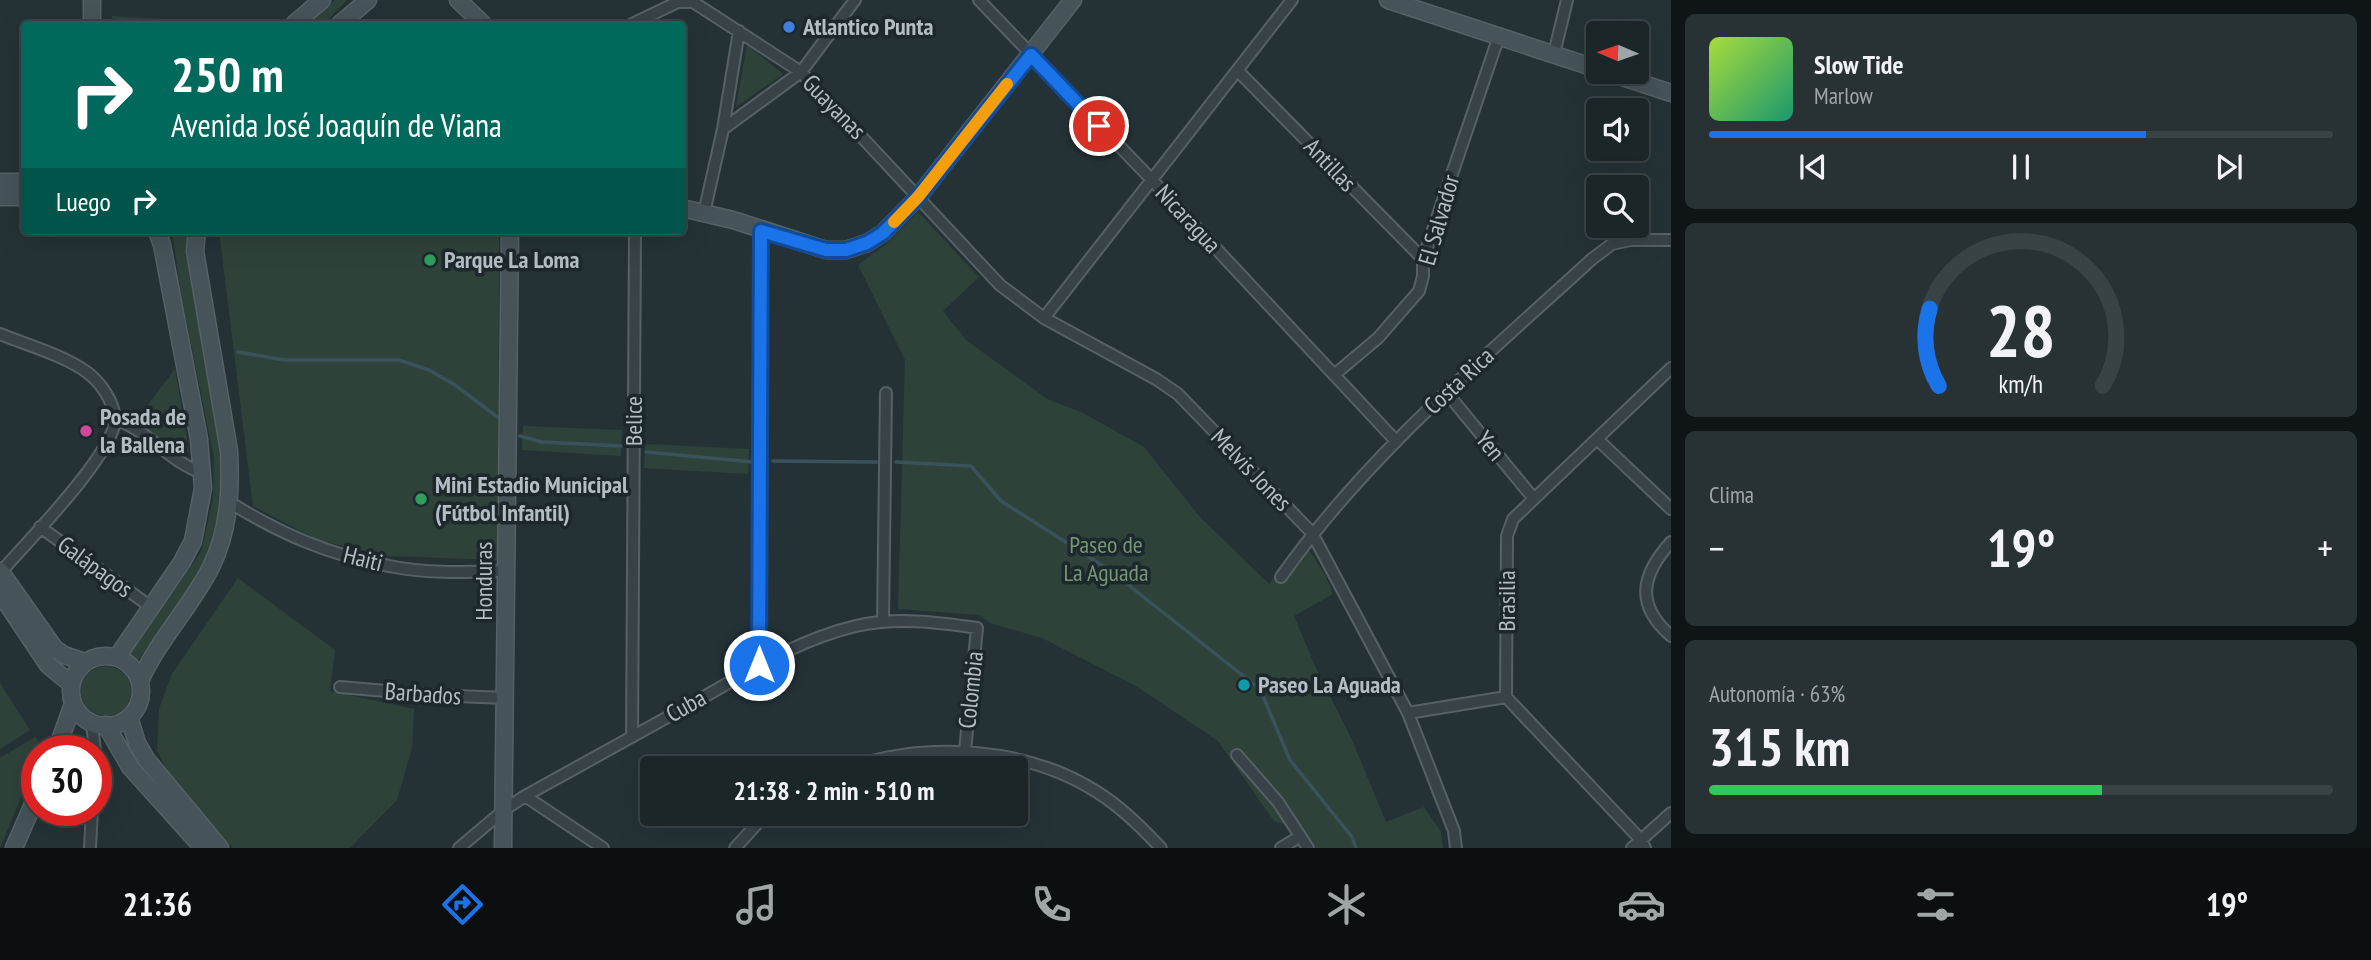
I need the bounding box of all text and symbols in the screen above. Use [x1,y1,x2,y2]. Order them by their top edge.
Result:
place label: Atlantico Punta [802,11,933,42]
marker: Atlantico Punta [781,19,797,35]
north arrow [1586,21,1648,84]
map controls [1586,21,1649,238]
text: 250 m [171,42,284,106]
text: Slow Tide [1814,48,1904,81]
icon: right [56,49,147,140]
street label: Guayanas [796,68,873,146]
text: Marlow [1814,81,1873,110]
pin [1069,96,1129,156]
button: sound [1586,98,1649,161]
text: Avenida José Joaquín de Viana [171,104,502,146]
icon: arrive [1080,107,1118,145]
street label: Antillas [1297,131,1363,198]
icon: previous [1794,148,1832,186]
icon: pause [2002,148,2040,186]
icon: next [2210,148,2248,186]
street label: El Salvador [1411,171,1466,269]
button: search [1586,175,1649,238]
street label: Nicaragua [1149,178,1228,260]
icon: right [125,182,163,220]
text: Luego [56,185,111,218]
place label: Parque La Loma [444,244,580,275]
marker: Parque La Loma [422,252,438,268]
text: 28 [1986,282,2056,376]
street label: Costa Rica [1417,340,1500,421]
text: km/h [1999,368,2043,400]
street label: Belice [618,396,649,446]
place label: Posada de la Ballena [100,401,186,460]
street label: Melvis Jones [1204,422,1298,518]
marker: Posada de la Ballena [78,423,94,439]
street label: Yen [1469,424,1512,467]
place label: Mini Estadio Municipal (Fútbol Infantil) [435,469,628,528]
text: Clima [1709,480,1754,509]
marker: Mini Estadio Municipal (Fútbol Infantil) [413,491,429,507]
text: 19° [1987,514,2055,581]
text: − [1709,523,1725,572]
text: + [2317,523,2333,572]
street label: Galápagos [52,529,139,604]
park label: Paseo de La Aguada [1063,529,1149,588]
street label: Haiti [340,539,386,578]
street label: Honduras [468,542,499,620]
street label: Brasilia [1491,570,1522,632]
position arrow [722,628,796,702]
street label: Colombia [951,650,990,730]
place label: Paseo La Aguada [1258,669,1401,700]
street label: Barbados [384,675,462,712]
marker: Paseo La Aguada [1236,677,1252,693]
text: Autonomía · 63% [1709,679,1845,708]
street label: Cuba [660,682,711,729]
text: 315 km [1709,713,1850,780]
speed limit sign: 30 [21,735,112,826]
text: 21:38 · 2 min · 510 m [734,774,934,807]
icon: directions [438,880,487,929]
icon: music [732,880,781,929]
icon: phone [1027,880,1076,929]
icon: climate [1322,880,1371,929]
icon: car [1617,880,1666,929]
icon: filters [1911,880,1960,929]
text: 21:36 [123,883,192,925]
text: 19° [2206,883,2248,925]

